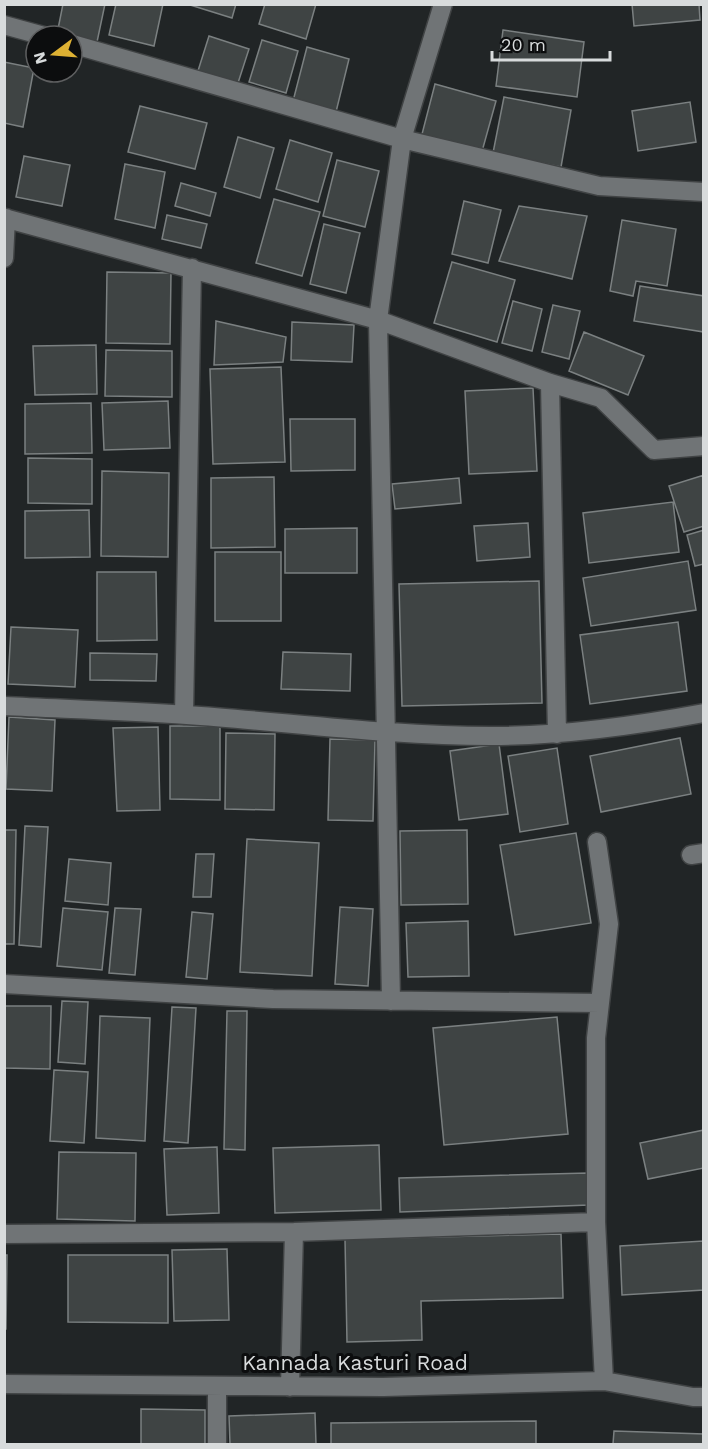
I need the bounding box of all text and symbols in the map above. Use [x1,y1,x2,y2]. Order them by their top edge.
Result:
north arrow [24,24,84,84]
scale bar [492,24,610,62]
text: 20 m [501,34,546,55]
text: N [29,50,51,66]
street label: Kannada Kasturi Road [242,1350,468,1375]

